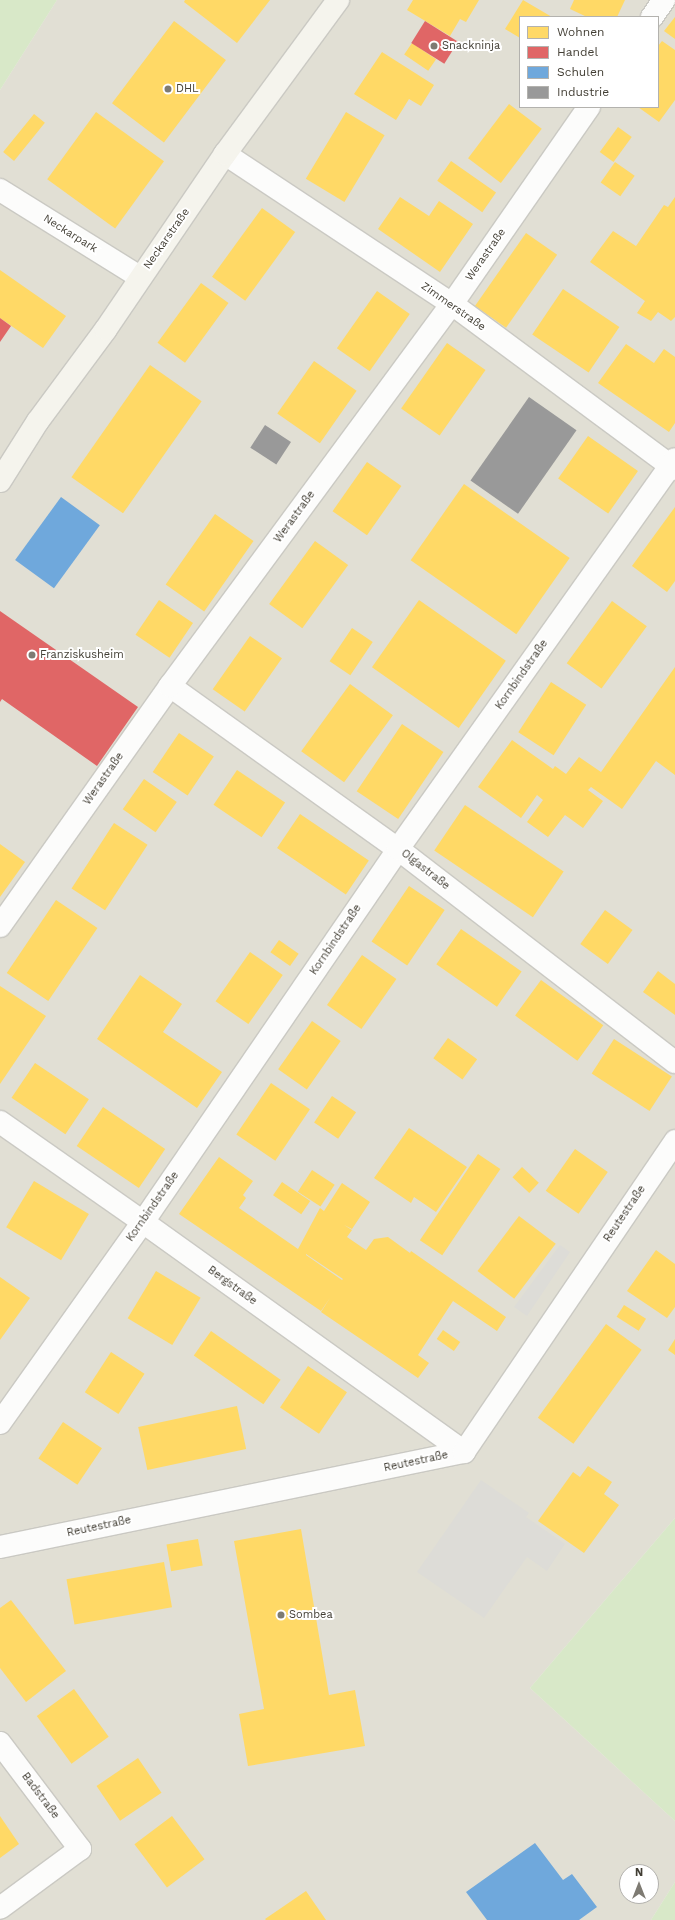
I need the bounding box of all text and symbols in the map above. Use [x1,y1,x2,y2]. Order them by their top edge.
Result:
legend [519,16,659,108]
text: Wohnen [557,25,605,39]
place label: Snackninja [442,39,500,53]
marker: Snackninja [429,41,439,51]
text: Handel [557,45,598,59]
text: Schulen [557,65,604,79]
place label: DHL [176,82,199,96]
marker: DHL [163,84,173,94]
text: Industrie [557,85,609,99]
street label: Neckarstraße [141,206,193,272]
street label: Neckarpark [41,212,99,256]
street label: Werastraße [463,226,509,284]
street label: Zimmerstraße [418,280,488,334]
street label: Werastraße [272,488,318,546]
street label: Kornbindstraße [493,638,551,712]
place label: Franziskusheim [40,648,124,662]
marker: Franziskusheim [27,650,37,660]
street label: Werastraße [81,750,127,808]
street label: Olgastraße [398,847,452,893]
street label: Kornbindstraße [308,902,364,978]
street label: Kornbindstraße [124,1170,182,1244]
street label: Reutestraße [601,1183,649,1245]
street label: Bergstraße [205,1264,259,1308]
street label: Reutestraße [383,1449,449,1475]
street label: Reutestraße [66,1514,132,1540]
place label: Sombea [289,1608,333,1622]
marker: Sombea [276,1610,286,1620]
street label: Badstraße [18,1770,62,1822]
north arrow [619,1864,659,1904]
text: N [635,1866,643,1879]

